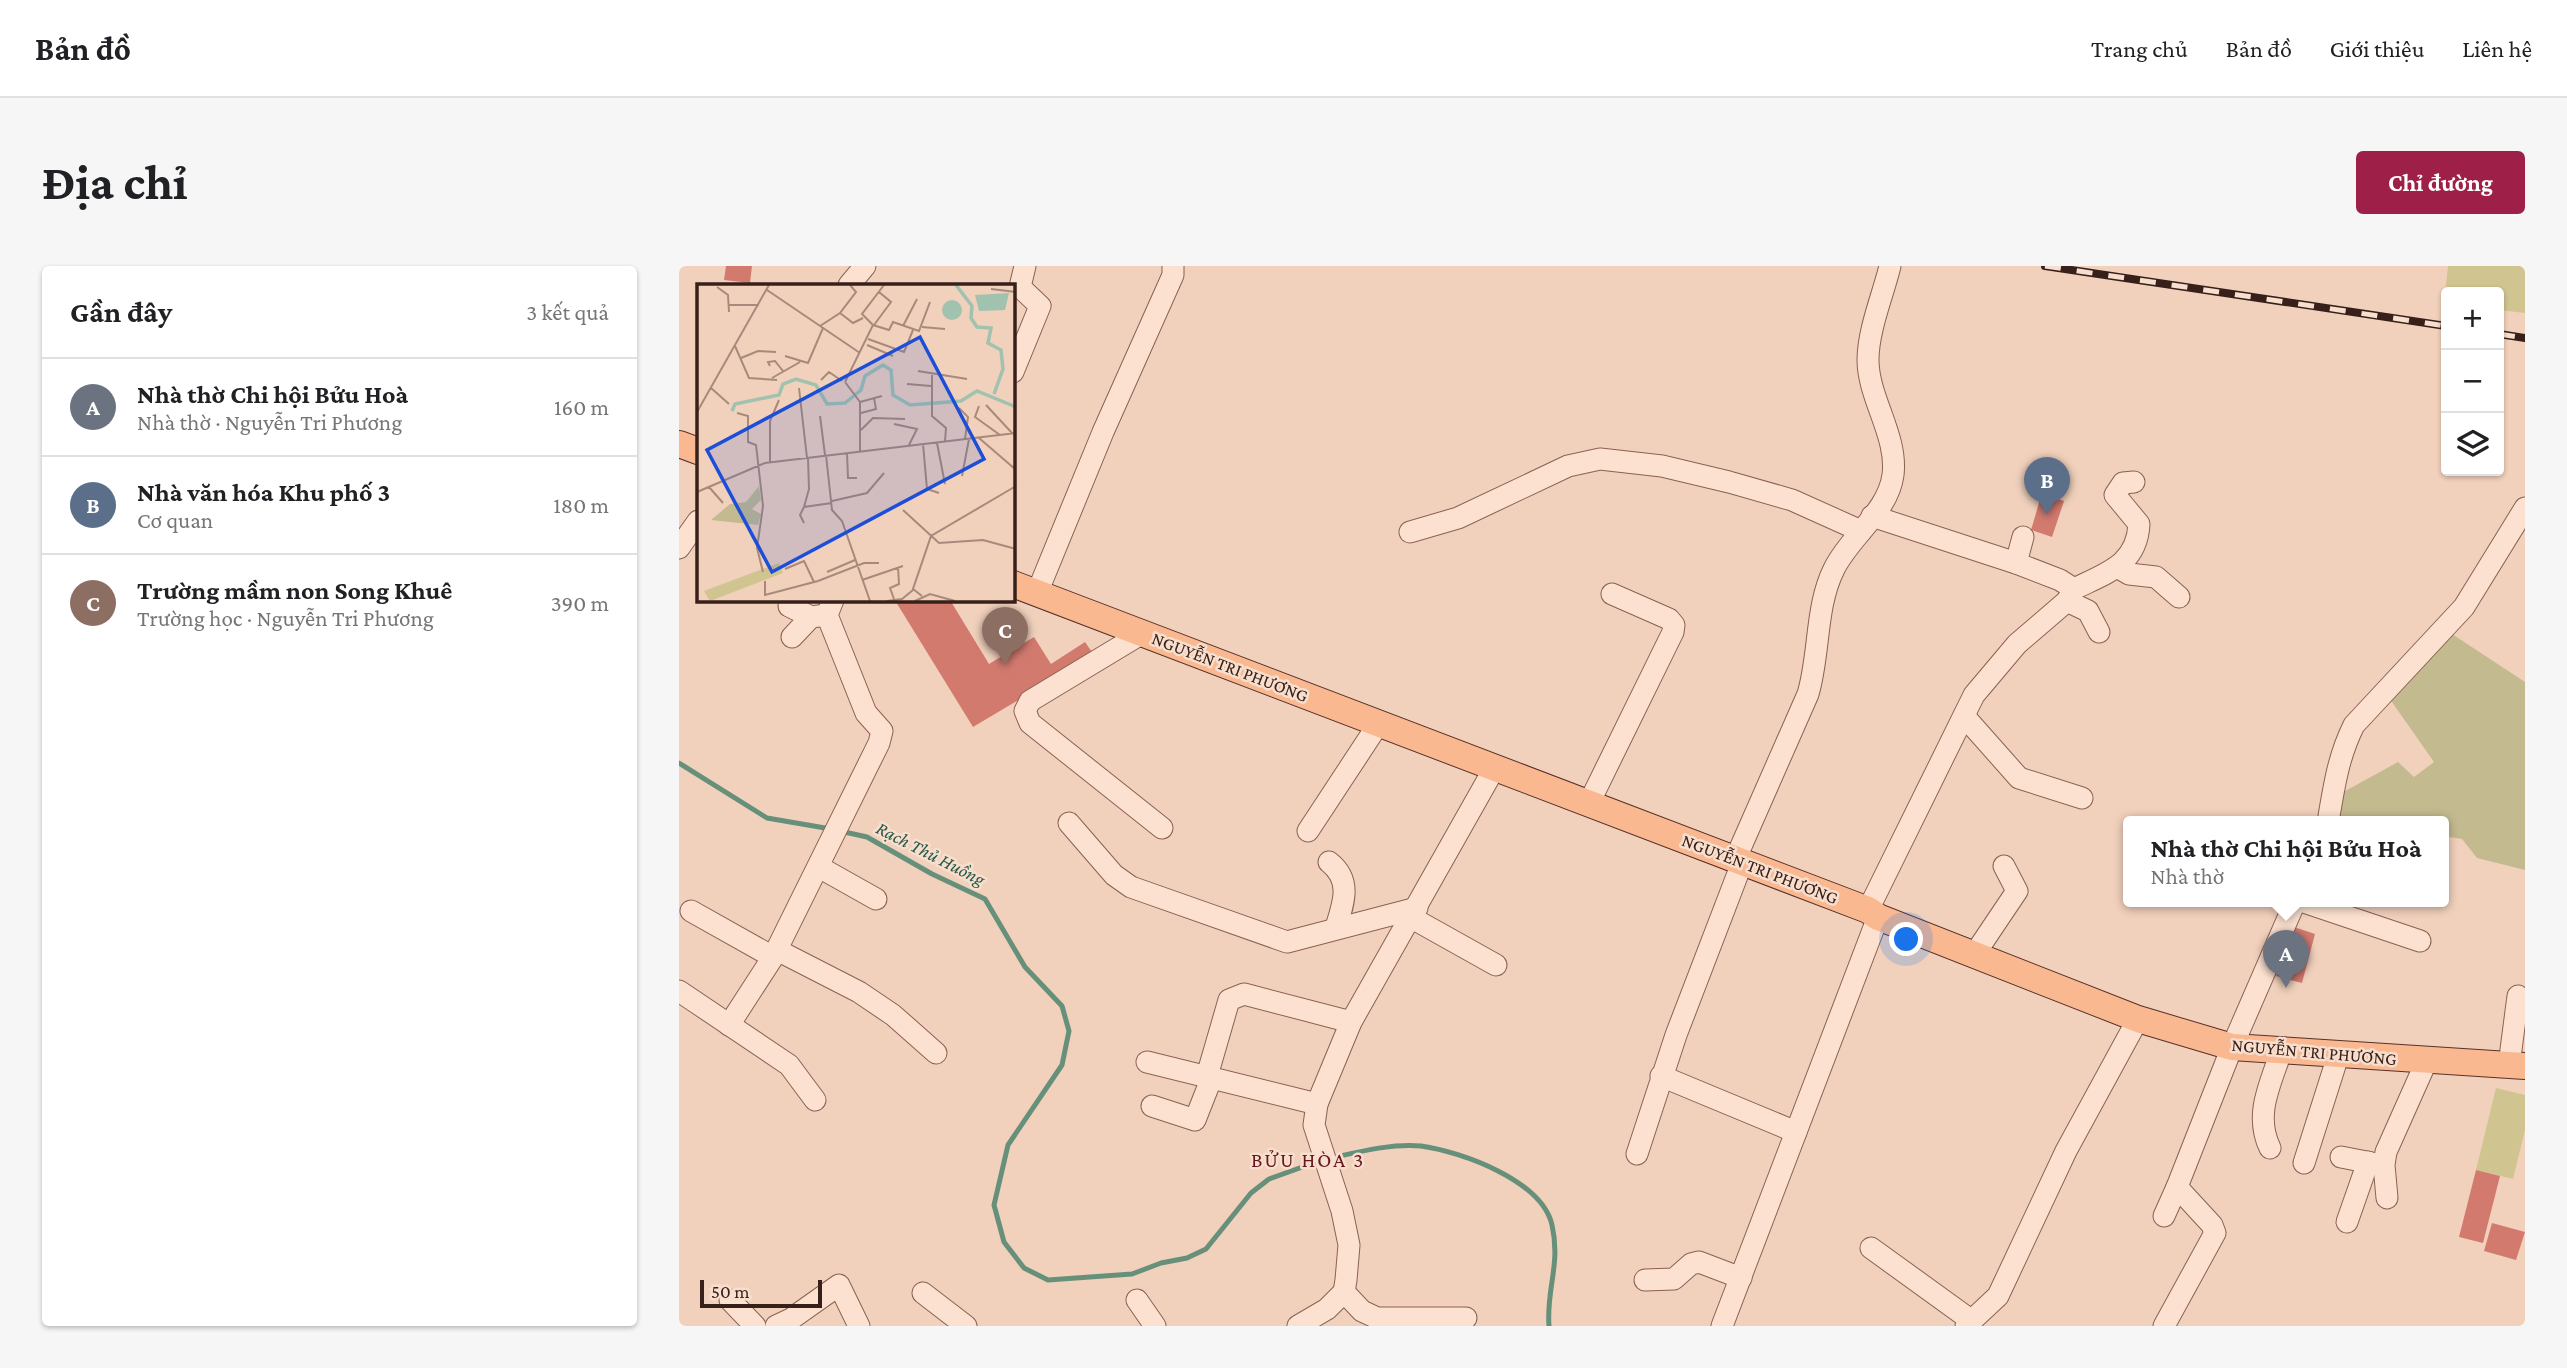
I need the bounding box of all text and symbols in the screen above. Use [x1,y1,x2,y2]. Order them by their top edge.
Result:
text: Bản đồ [35,30,131,67]
text: Trang chủ [2091,35,2188,62]
text: Bản đồ [2226,35,2292,62]
text: Giới thiệu [2330,35,2424,62]
text: Liên hệ [2462,35,2532,62]
button: Chỉ đường [2356,151,2525,214]
text: Địa chỉ [42,155,187,210]
inset map [697,284,1015,602]
map controls [2441,287,2504,476]
button: + [2441,287,2504,350]
text: Gần đây [70,295,172,328]
text: 3 kết quả [526,299,609,325]
button: − [2441,350,2504,413]
text: Nhà thờ Chi hội Bửu Hoà [137,380,408,409]
text: A [86,394,100,420]
text: 160 m [554,394,609,420]
text: Nhà thờ · Nguyễn Tri Phương [137,409,402,435]
button: layers [2441,413,2504,476]
pin: B [2024,457,2070,515]
text: Nhà văn hóa Khu phố 3 [137,478,390,507]
text: B [86,492,100,518]
text: 180 m [553,492,609,518]
text: Cơ quan [137,507,213,533]
text: Trường mầm non Song Khuê [137,576,452,605]
text: C [86,590,100,616]
text: 390 m [551,590,609,616]
text: Trường học · Nguyễn Tri Phương [137,605,434,631]
pin: C [982,607,1028,665]
street label: NGUYỄN TRI PHƯƠNG [1149,627,1311,706]
popup [2123,816,2449,907]
water label: Rạch Thủ Huồng [873,817,989,890]
street label: NGUYỄN TRI PHƯƠNG [1679,829,1841,908]
text: Nhà thờ Chi hội Bửu Hoà [2150,834,2422,863]
text: Nhà thờ [2150,863,2224,889]
your location [1889,922,1923,956]
pin: A [2263,930,2309,988]
street label: NGUYỄN TRI PHƯƠNG [2231,1034,2398,1069]
district label: BỬU HÒA 3 [1251,1148,1365,1172]
scale bar [700,1277,823,1309]
text: 50 m [711,1281,750,1302]

